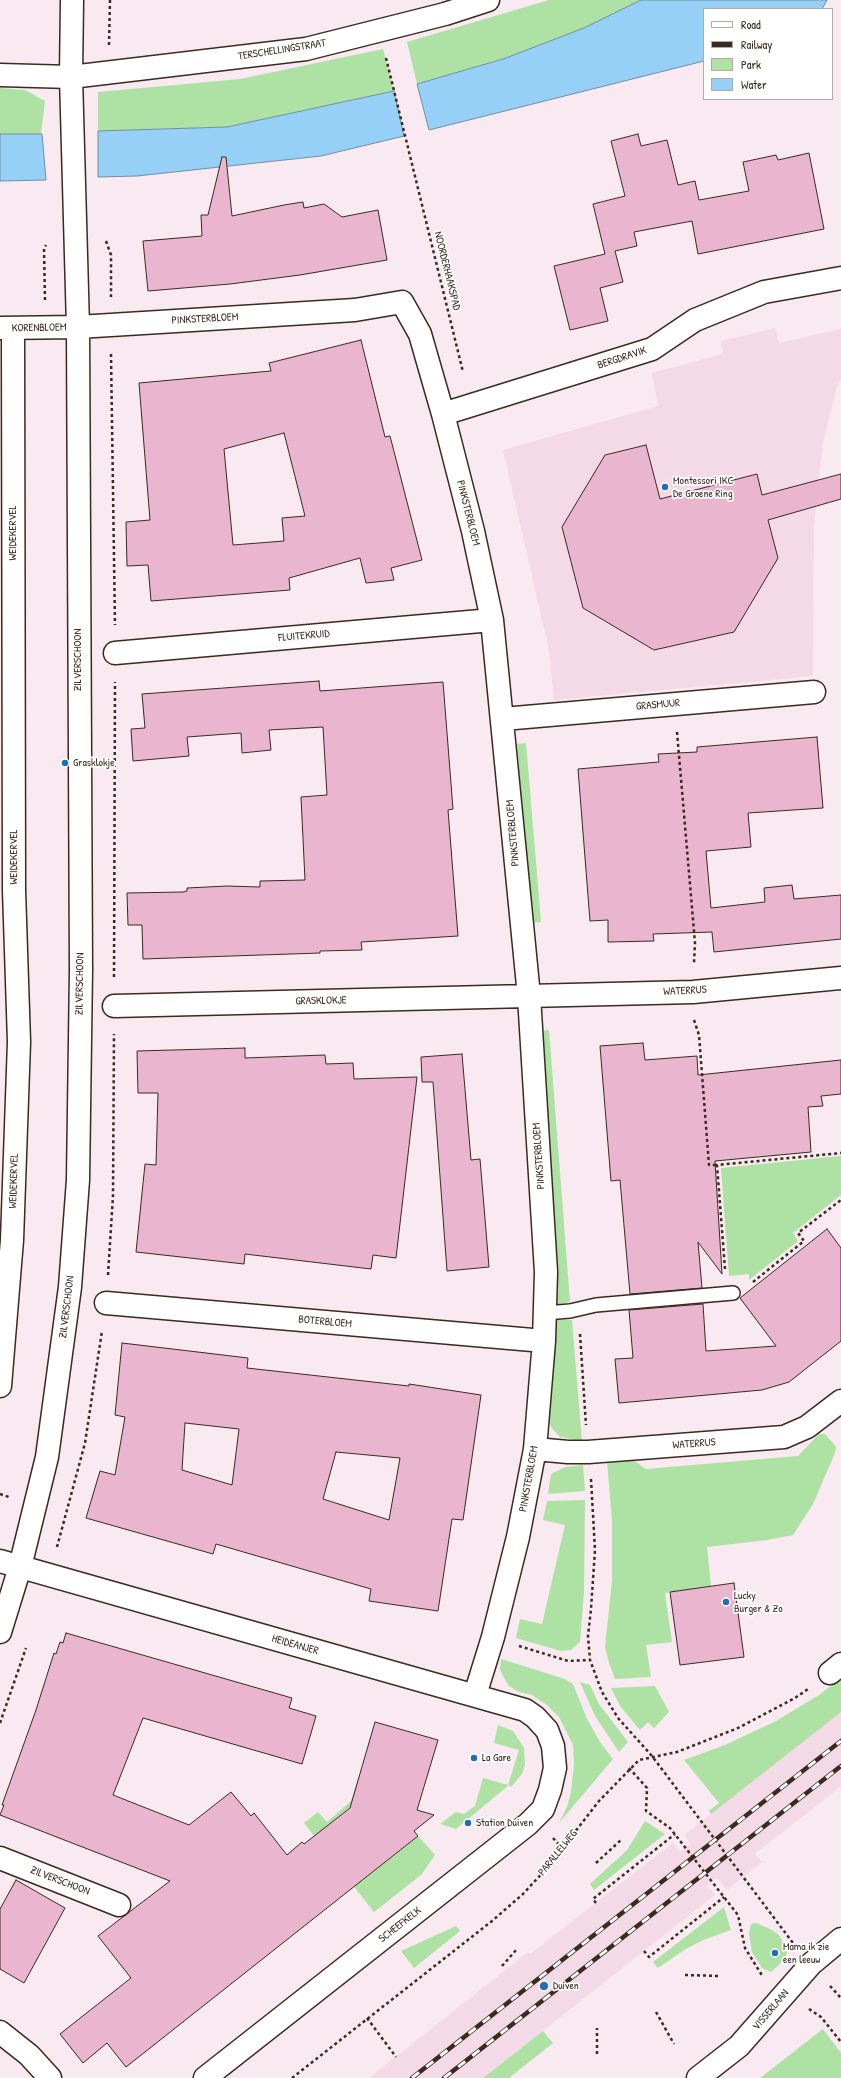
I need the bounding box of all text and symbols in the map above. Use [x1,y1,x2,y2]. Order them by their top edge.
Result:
legend [703,8,833,100]
text: Road [741,16,761,33]
text: Railway [741,36,772,53]
street label: TERSCHELLINGSTRAAT [237,37,327,63]
text: Park [741,56,761,73]
text: Water [741,76,767,93]
street label: NOORDERHAAKSPAD [431,230,463,312]
street label: PINKSTERBLOEM [171,311,239,327]
street label: KORENBLOEM [12,321,66,335]
street label: BERGDRAVIK [596,344,648,372]
place label: Montessori IKC De Groene Ring [673,474,734,500]
street label: PINKSTERBLOEM [454,479,482,547]
marker: Montessori IKC De Groene Ring [660,482,670,492]
street label: WEIDEKERVEL [6,505,20,561]
street label: FLUITEKRUID [278,627,330,645]
street label: ZILVERSCHOON [71,629,85,691]
street label: GRASMUUR [635,696,681,714]
place label: Grasklokje [73,756,115,770]
marker: Grasklokje [60,758,70,768]
street label: PINKSTERBLOEM [504,799,522,867]
street label: WEIDEKERVEL [7,829,21,885]
street label: ZILVERSCHOON [73,953,87,1015]
street label: WATERRUS [663,983,707,999]
street label: GRASKLOKJE [295,994,347,1008]
street label: PINKSTERBLOEM [530,1122,548,1190]
street label: WEIDEKERVEL [6,1153,22,1209]
street label: ZILVERSCHOON [57,1275,77,1339]
street label: BOTERBLOEM [298,1313,352,1331]
street label: WATERRUS [672,1436,716,1452]
street label: PINKSTERBLOEM [517,1445,541,1513]
place label: Lucky Burger & Zo [734,1589,783,1615]
marker: Lucky Burger & Zo [721,1597,731,1607]
street label: HEIDEANJER [270,1632,320,1658]
place label: La Gare [482,1751,511,1765]
marker: La Gare [469,1753,479,1763]
place label: Station Duiven [476,1816,533,1830]
marker: Station Duiven [463,1818,473,1828]
street label: PARALLELWEG [536,1827,580,1879]
street label: ZILVERSCHOON [28,1864,92,1898]
street label: SCHEEFKELK [376,1904,424,1946]
place label: Mama ik zie een leeuw [783,1940,829,1966]
marker: Mama ik zie een leeuw [770,1948,780,1958]
place label: Duiven [553,1979,579,1993]
marker: Duiven [538,1980,550,1992]
street label: VISSERLAAN [750,1987,792,2033]

